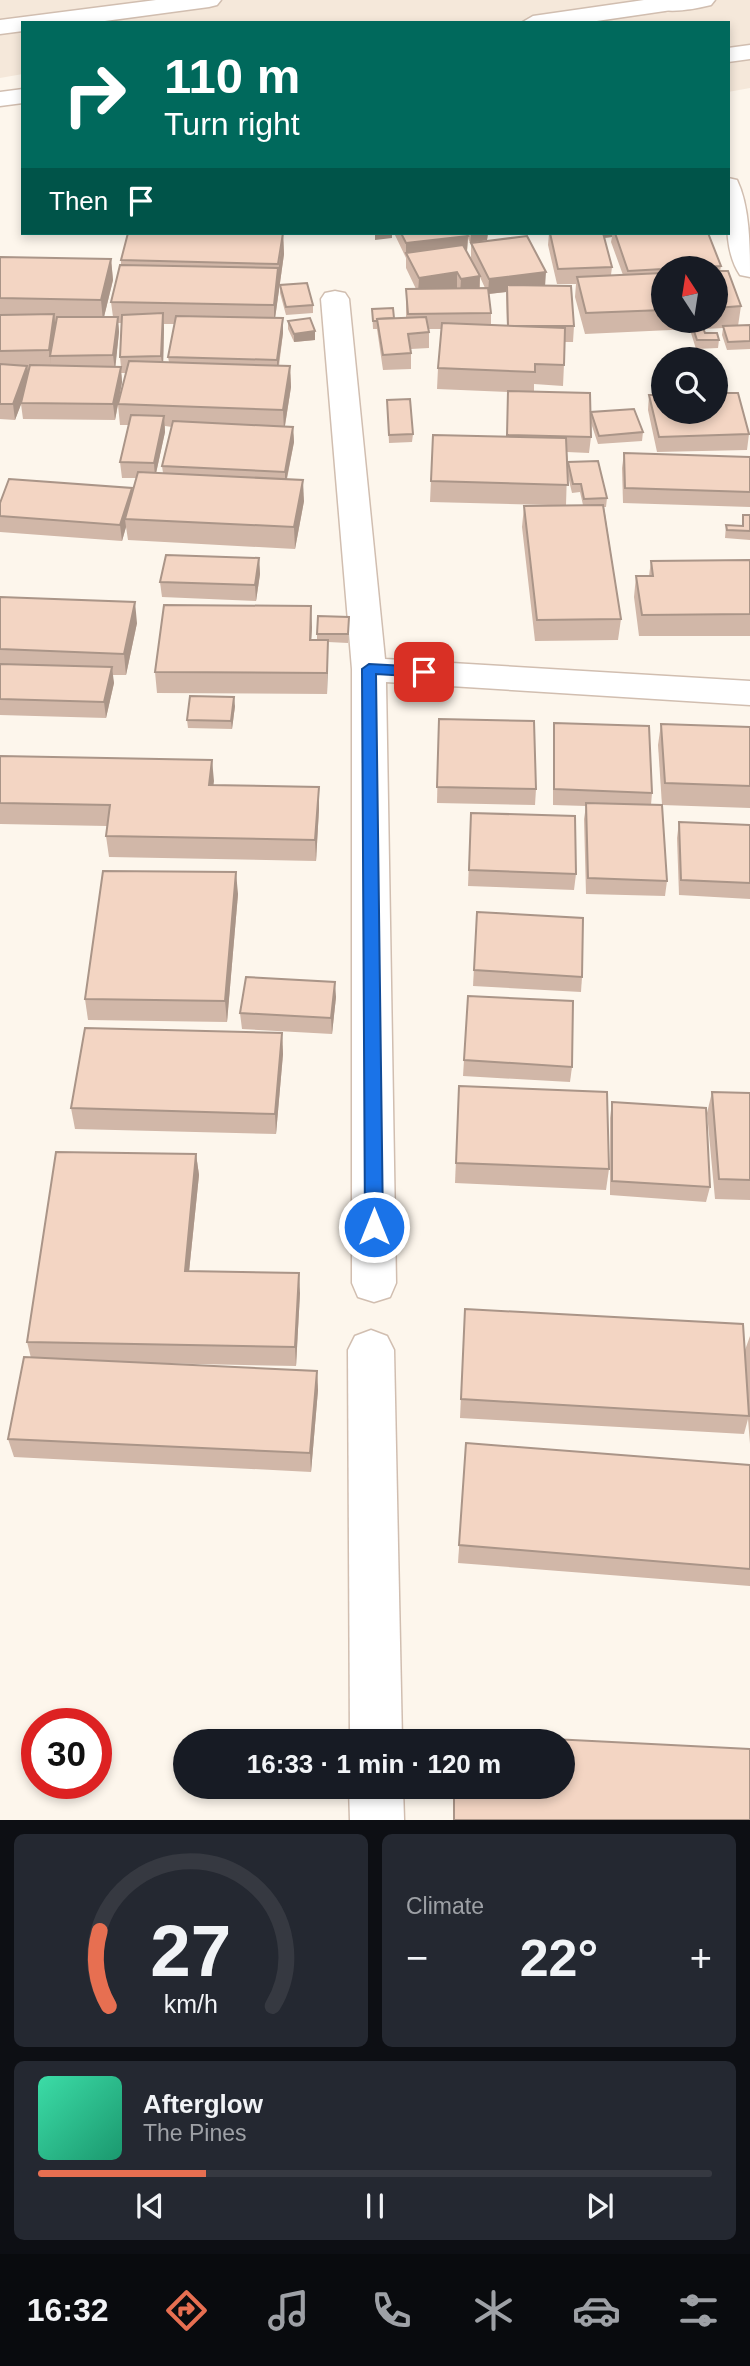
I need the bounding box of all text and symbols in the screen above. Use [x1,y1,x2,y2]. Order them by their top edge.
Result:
icon: right [49,49,140,140]
text: 110 m [164,49,300,103]
text: Turn right [164,106,300,142]
icon: arrive [122,182,160,220]
text: Then [49,186,108,216]
north arrow [651,256,728,332]
map controls [651,256,728,424]
button: search [651,347,728,424]
pin [394,642,454,702]
icon: arrive [405,653,443,691]
position arrow [337,1190,411,1264]
speed limit sign: 30 [21,1708,112,1799]
text: 16:33 · 1 min · 120 m [247,1749,501,1779]
text: Climate [406,1893,484,1919]
text: 27 [151,1911,231,1992]
text: 22° [520,1929,598,1987]
text: − [406,1937,428,1979]
text: + [690,1937,712,1979]
text: km/h [164,1990,218,2018]
text: Afterglow [143,2089,263,2119]
text: The Pines [143,2120,247,2146]
icon: previous [131,2187,169,2225]
icon: pause [356,2187,394,2225]
icon: next [581,2187,619,2225]
icon: directions [162,2286,211,2335]
icon: music [264,2286,313,2335]
icon: phone [367,2286,416,2335]
icon: climate [469,2286,518,2335]
icon: car [572,2286,621,2335]
icon: filters [674,2286,723,2335]
text: 16:32 [27,2292,109,2328]

